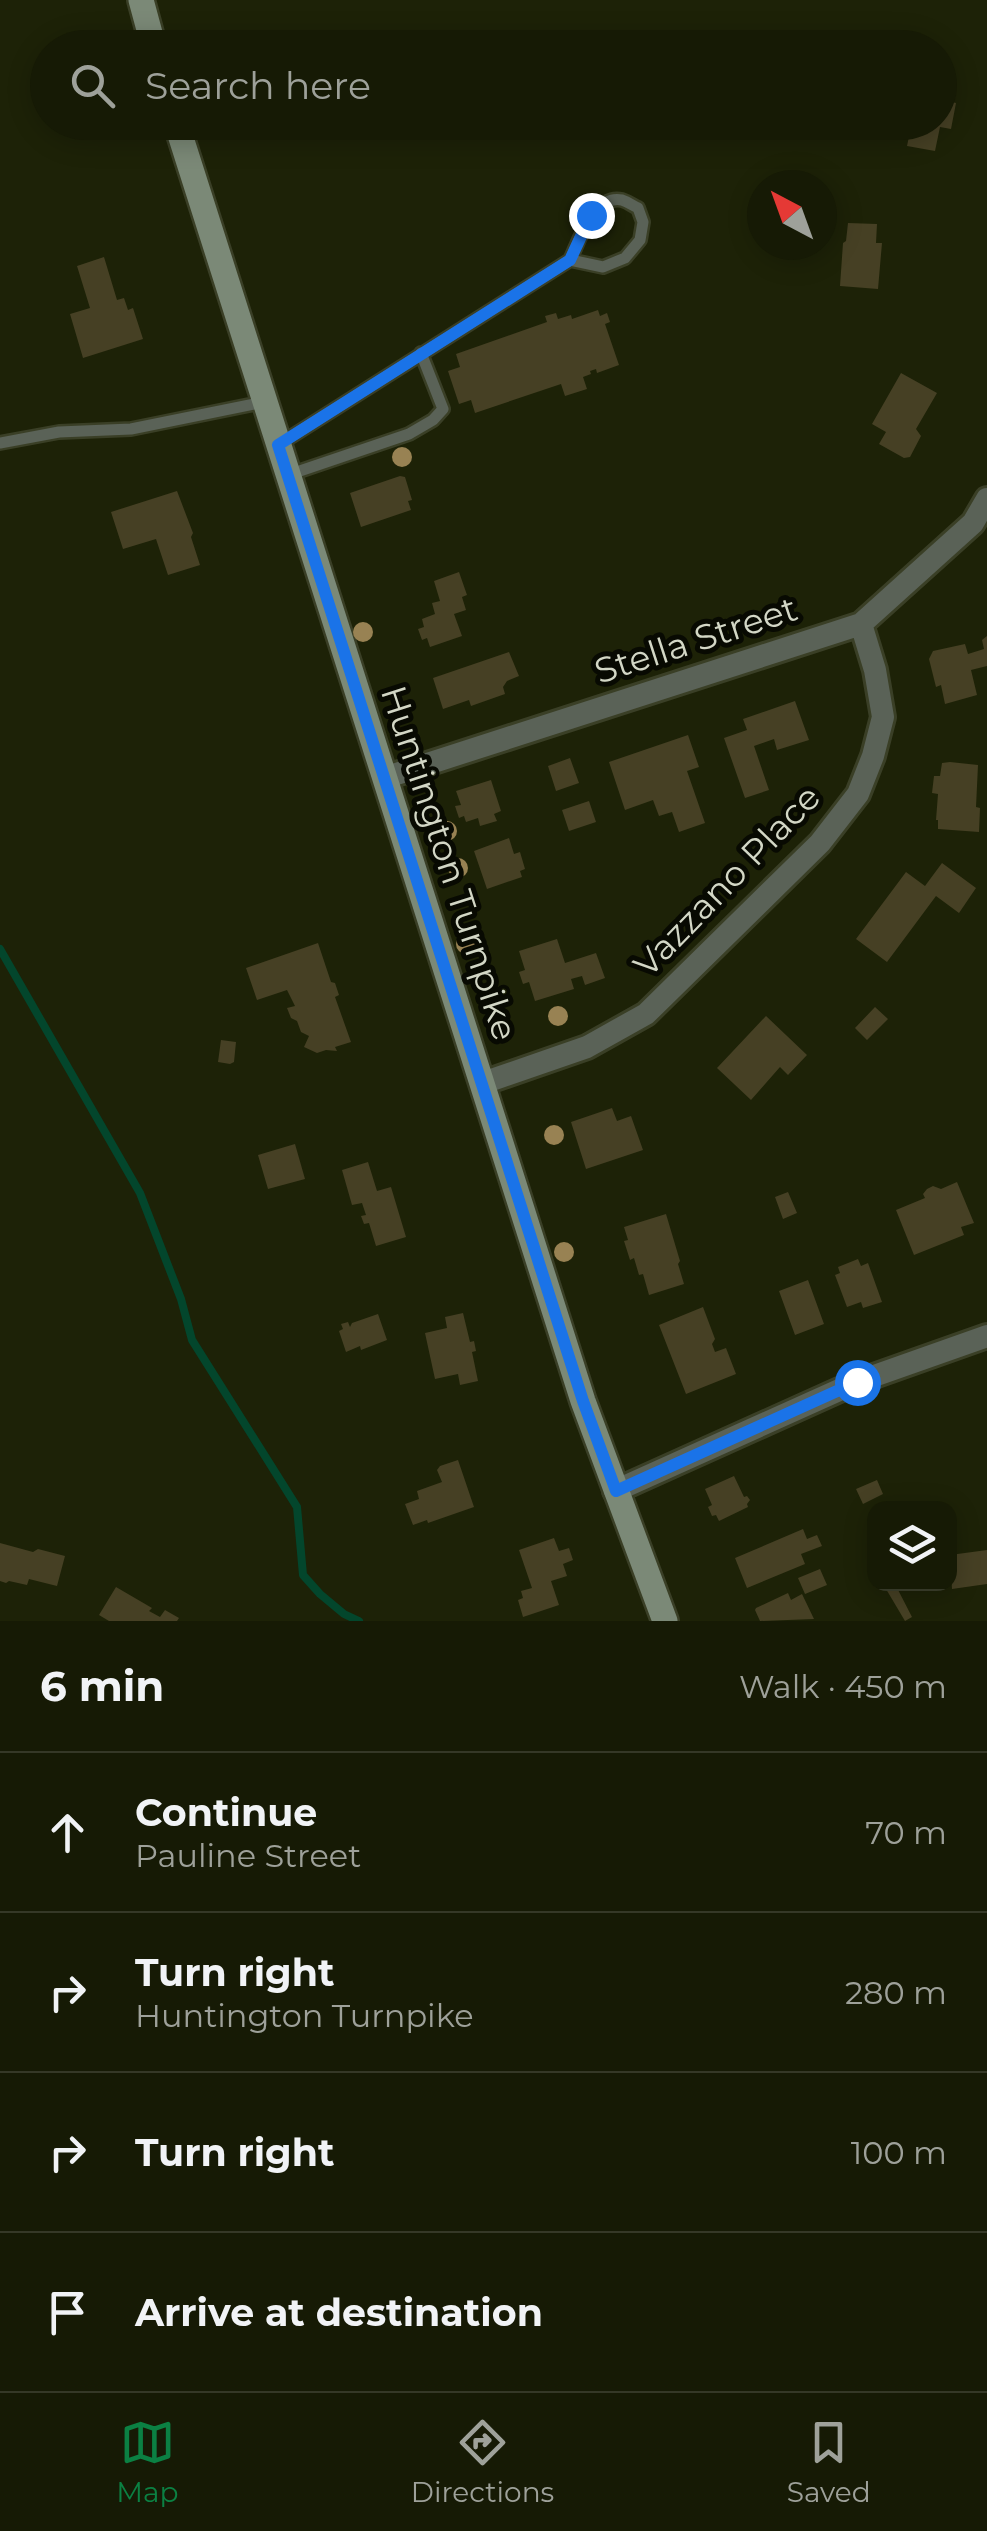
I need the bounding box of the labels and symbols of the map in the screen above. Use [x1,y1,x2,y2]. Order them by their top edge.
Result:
north arrow [747,170,837,260]
route end [569,193,615,239]
street label: Stella Street [589,587,803,693]
street label: Huntington Turnpike [372,680,527,1046]
street label: Vazzano Place [624,776,829,986]
route start [835,1360,881,1406]

